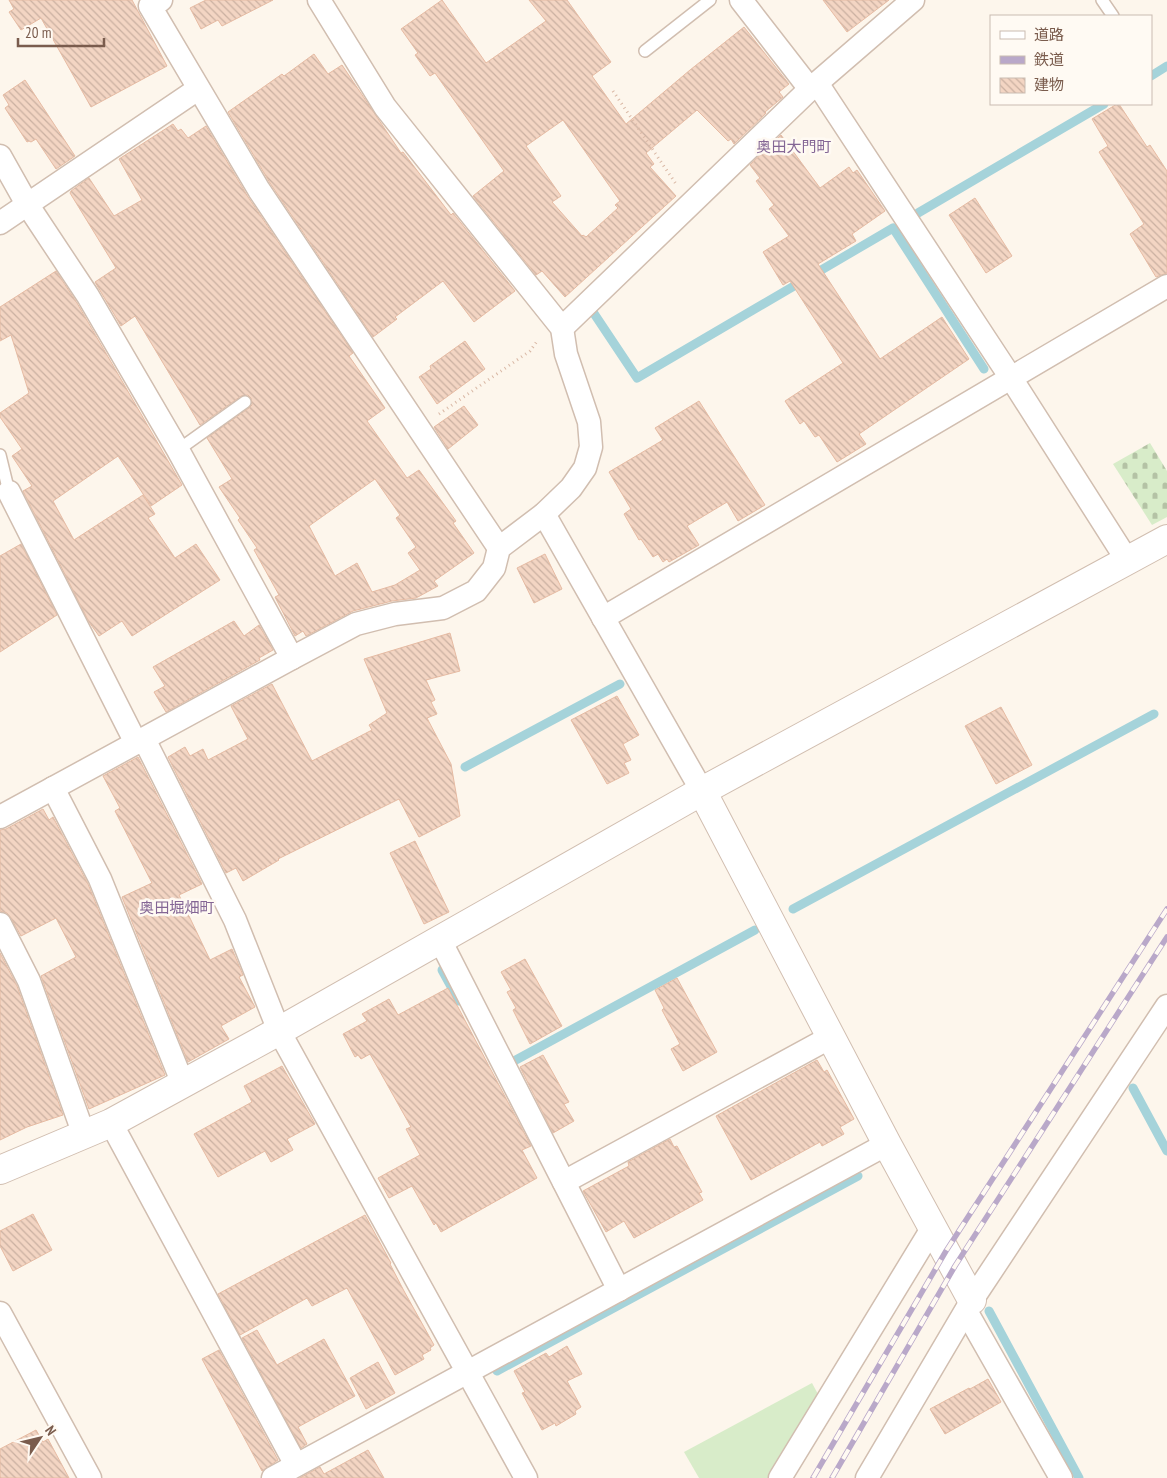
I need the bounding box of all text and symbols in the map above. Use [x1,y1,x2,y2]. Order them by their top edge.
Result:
scale bar [18,15,104,47]
legend [990,15,1152,105]
text: 20 m [25,23,51,42]
text: 道路 [1034,25,1064,44]
text: 鉄道 [1034,50,1064,69]
text: 建物 [1034,75,1064,94]
district label: 奥田大門町 [756,137,832,156]
district label: 奥田堀畑町 [139,898,215,917]
north arrow [15,1413,65,1463]
text: N [41,1422,60,1439]

